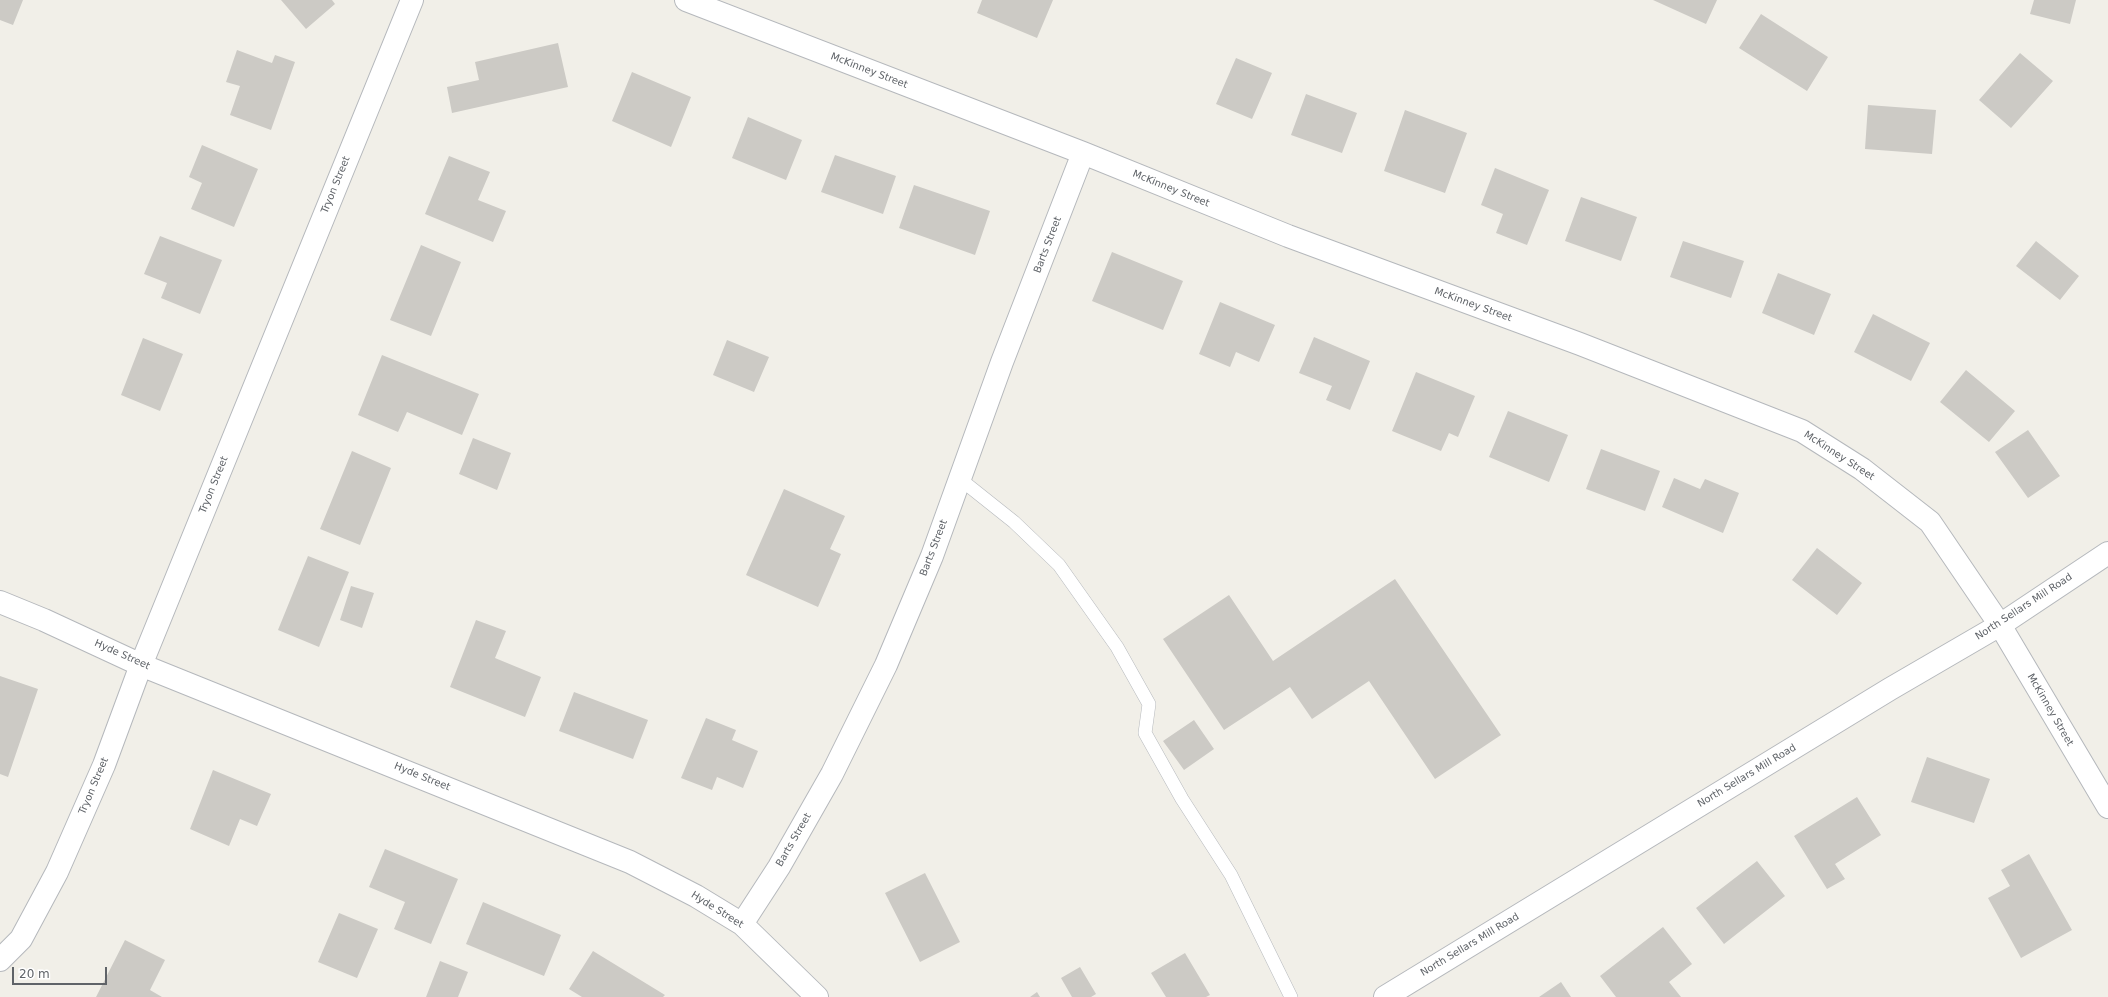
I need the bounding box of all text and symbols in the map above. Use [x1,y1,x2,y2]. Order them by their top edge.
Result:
street label: McKinney Street [829,51,909,91]
street label: Tryon Street [319,155,353,215]
street label: McKinney Street [1131,168,1211,210]
street label: Barts Street [1032,215,1064,275]
street label: McKinney Street [1433,285,1513,325]
street label: McKinney Street [1801,429,1877,483]
street label: Tryon Street [197,455,231,515]
street label: Barts Street [918,518,950,578]
street label: North Sellars Mill Road [1973,571,2075,643]
street label: Hyde Street [92,637,152,673]
street label: McKinney Street [2024,672,2076,748]
street label: North Sellars Mill Road [1695,742,1799,810]
street label: Tryon Street [77,756,111,816]
street label: Hyde Street [392,760,452,794]
street label: Barts Street [774,811,814,869]
street label: Hyde Street [689,889,745,931]
street label: North Sellars Mill Road [1418,911,1522,979]
scale bar [14,959,109,985]
text: 20 m [19,967,50,981]

